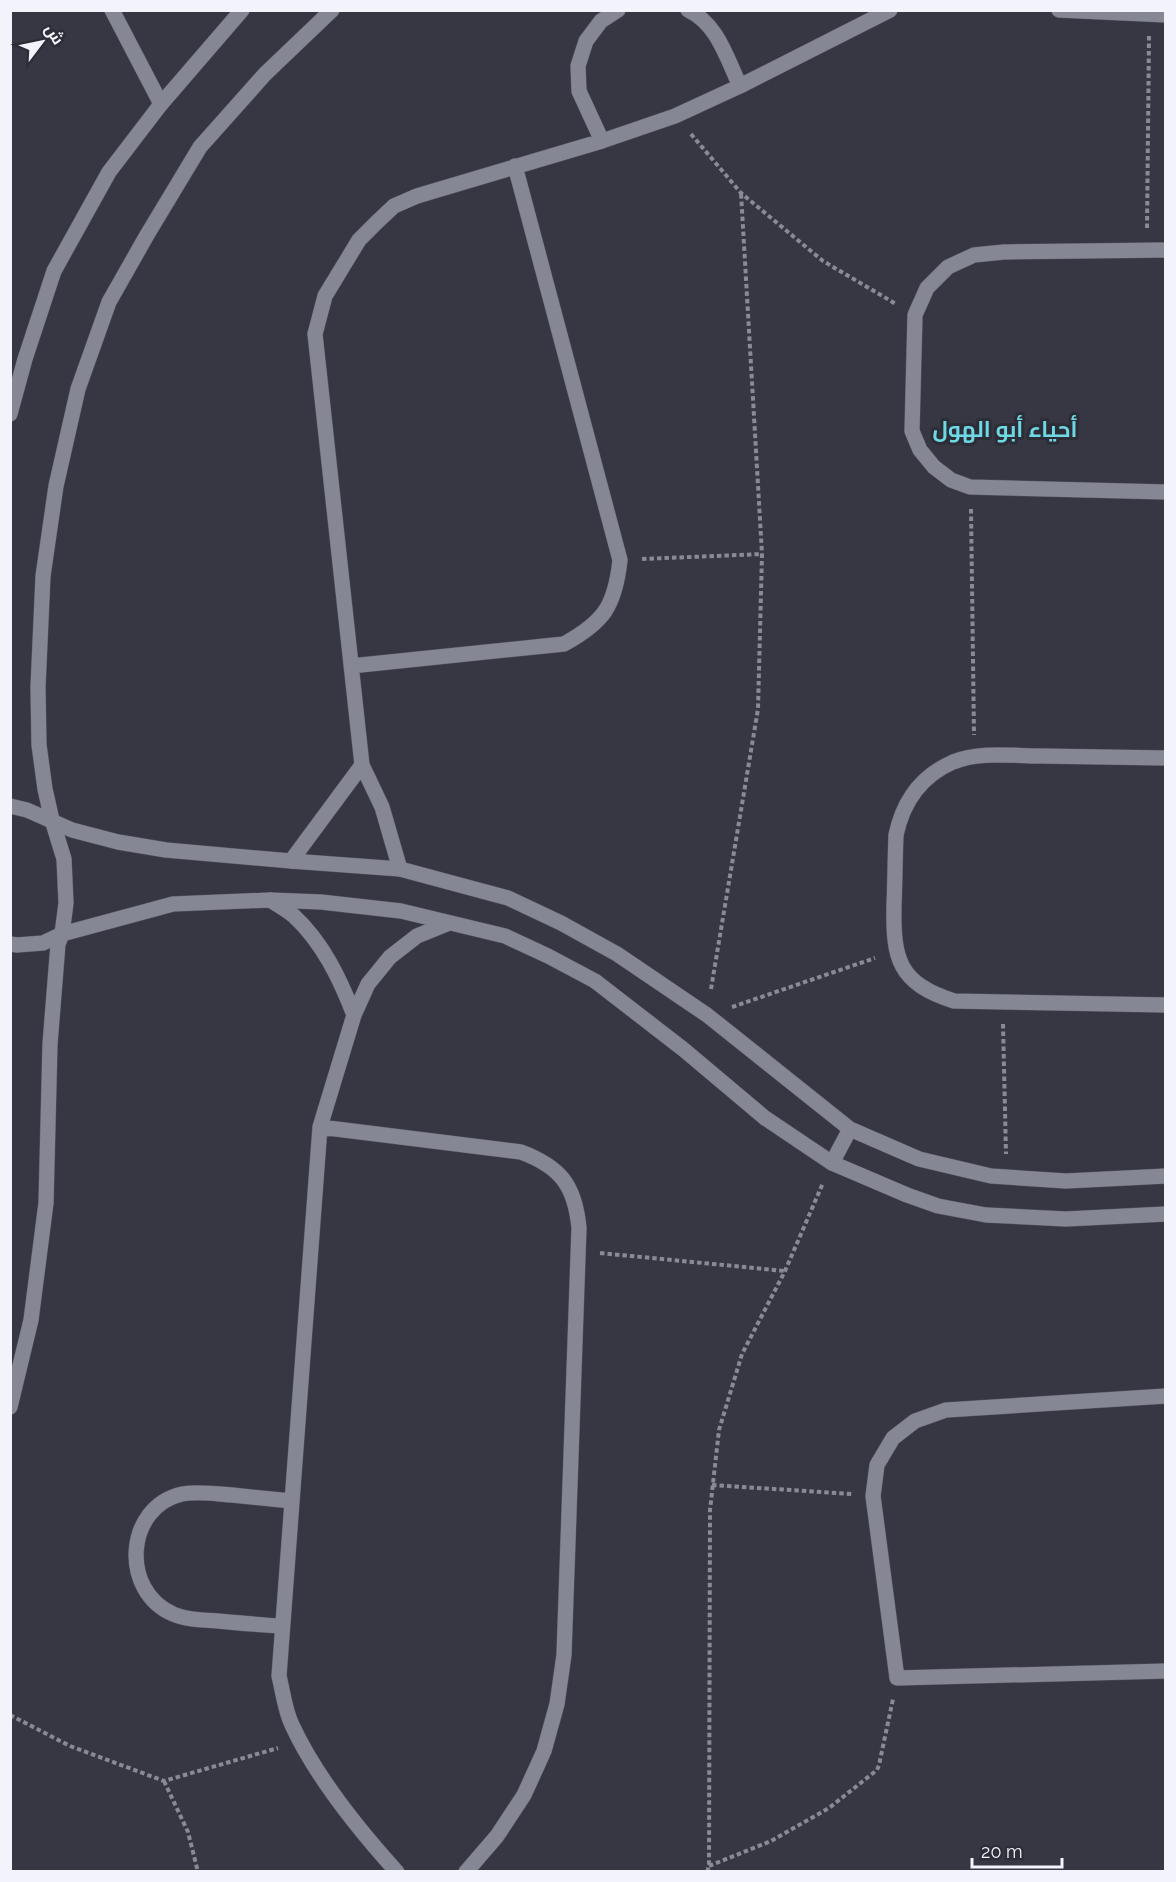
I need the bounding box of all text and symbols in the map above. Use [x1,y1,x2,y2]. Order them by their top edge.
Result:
north arrow [12,12,72,72]
text: ش [41,21,68,48]
district label: أحياء أبو الهول [933,415,1077,443]
scale bar [972,1831,1062,1869]
text: 20 m [981,1841,1023,1862]

